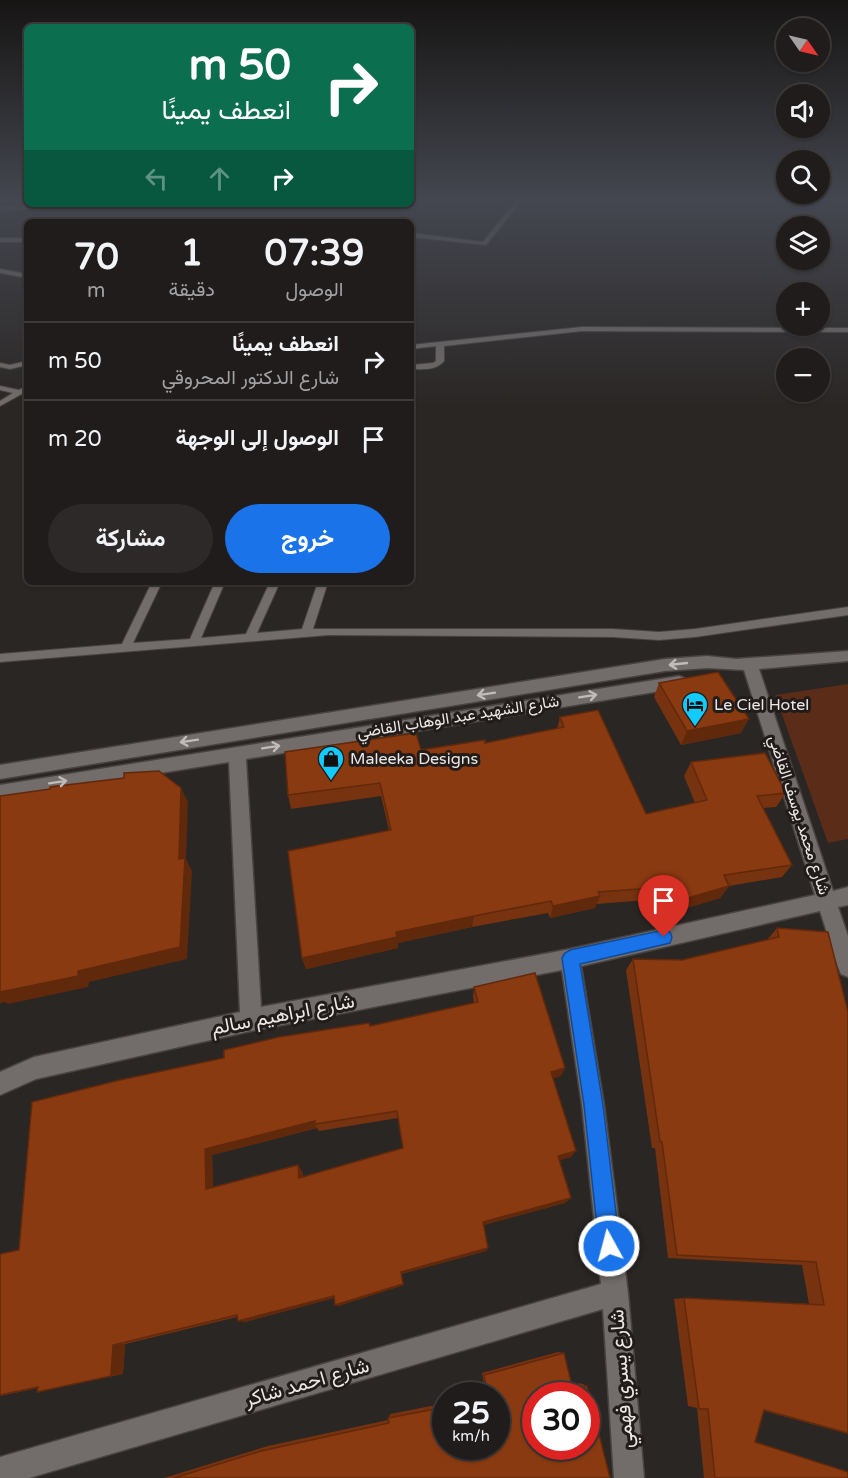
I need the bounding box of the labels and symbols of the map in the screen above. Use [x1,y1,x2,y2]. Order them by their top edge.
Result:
north arrow [776,18,830,72]
one-way arrow [669,659,689,670]
one-way arrow [476,688,496,699]
hotel icon: Le Ciel Hotel [680,690,710,728]
street label: شارع الشهيد عبد الوهاب القاضي [356,691,561,746]
one-way arrow [577,691,597,702]
place label: Le Ciel Hotel [714,695,809,715]
street label: شارع محمد يوسف القاضي [761,733,834,898]
one-way arrow [180,736,200,747]
one-way arrow [261,742,280,753]
shop icon: Maleeka Designs [316,744,346,782]
place label: Maleeka Designs [350,749,478,769]
one-way arrow [47,777,67,788]
pin [638,875,689,937]
street label: شارع ابراهيم سالم [209,989,357,1042]
position arrow [577,1214,641,1278]
street label: شارع يسري فهمي [605,1308,643,1449]
street label: شارع احمد شاكر [241,1354,372,1413]
speed limit sign: 30 [522,1382,600,1460]

